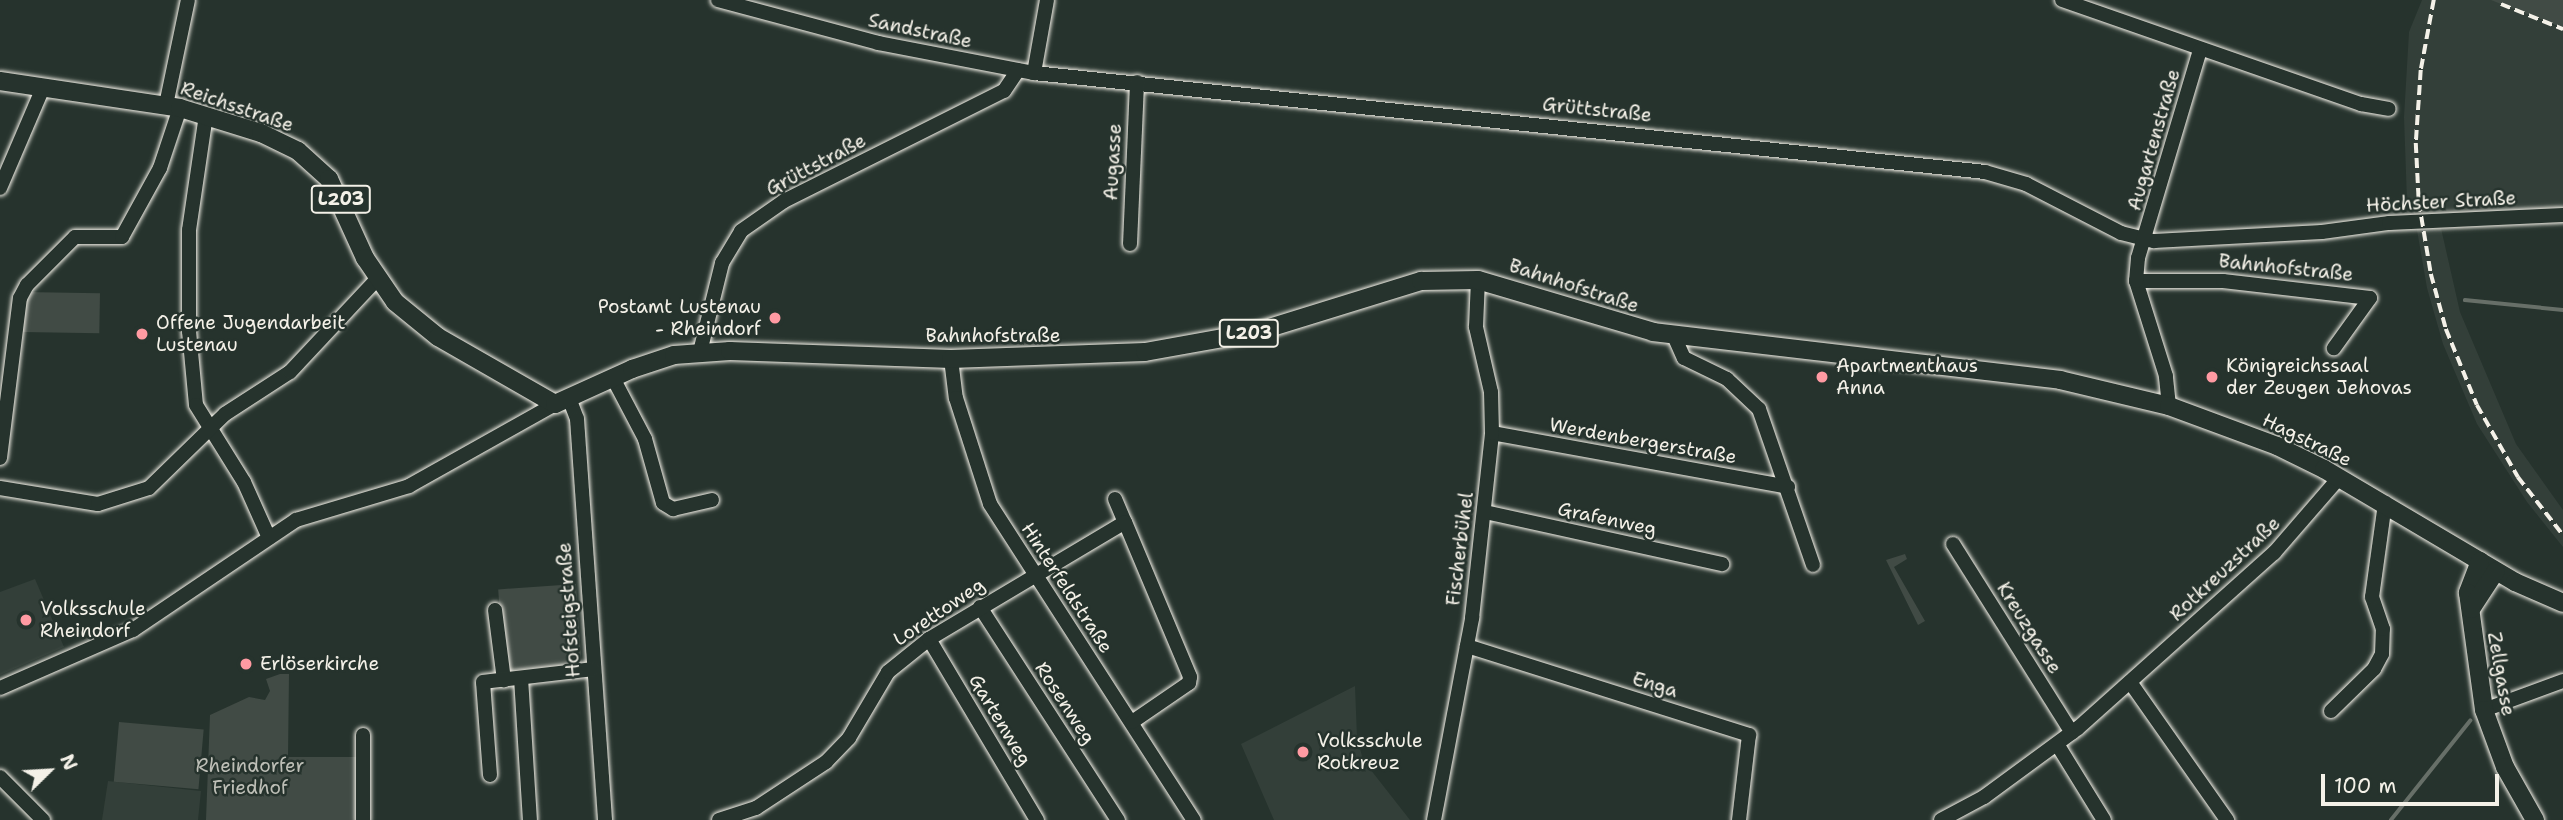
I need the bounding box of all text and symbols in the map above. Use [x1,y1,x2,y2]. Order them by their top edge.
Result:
street label: Sandstraße [866,9,974,53]
street label: Augartenstraße [2123,67,2185,213]
street label: Reichsstraße [178,77,296,137]
street label: Grüttstraße [1541,93,1653,127]
street label: Augasse [1100,123,1126,201]
street label: Grüttstraße [762,129,870,201]
road number: L203 [310,184,372,214]
street label: Höchster Straße [2365,187,2517,217]
street label: Bahnhofstraße [2218,250,2354,286]
street label: Bahnhofstraße [1506,254,1642,318]
place label: Postamt Lustenau - Rheindorf [598,296,761,340]
marker: Postamt Lustenau - Rheindorf [767,310,783,326]
place label: Offene Jugendarbeit Lustenau [156,312,346,356]
road number: L203 [1218,318,1280,348]
street label: Bahnhofstraße [925,325,1061,347]
marker: Offene Jugendarbeit Lustenau [134,326,150,342]
place label: Apartmenthaus Anna [1836,355,1978,399]
place label: Königreichssaal der Zeugen Jehovas [2226,355,2412,399]
marker: Apartmenthaus Anna [1814,369,1830,385]
marker: Königreichssaal der Zeugen Jehovas [2204,369,2220,385]
street label: Hagstraße [2259,409,2355,471]
street label: Werdenbergerstraße [1548,413,1738,469]
street label: Fischerbühel [1442,491,1478,607]
street label: Grafenweg [1556,497,1658,541]
street label: Rotkreuzstraße [2165,512,2285,626]
street label: Hinterfeldstraße [1016,519,1118,657]
street label: Hofsteigstraße [553,542,585,678]
street label: Lorettoweg [889,573,989,651]
street label: Kreuzgasse [1992,578,2066,678]
place label: Volksschule Rheindorf [40,598,146,642]
marker: Volksschule Rheindorf [18,612,34,628]
street label: Zellgasse [2482,630,2520,718]
place label: Erlöserkirche [260,653,379,675]
marker: Erlöserkirche [238,656,254,672]
street label: Rosenweg [1030,658,1100,748]
street label: Enga [1630,667,1680,703]
street label: Gartenweg [964,670,1036,770]
place label: Volksschule Rotkreuz [1317,730,1423,774]
north arrow [14,736,84,806]
marker: Volksschule Rotkreuz [1295,744,1311,760]
text: N [54,750,83,774]
park label: Rheindorfer Friedhof [196,755,304,799]
scale bar [2325,760,2504,804]
text: 100 m [2334,772,2397,800]

